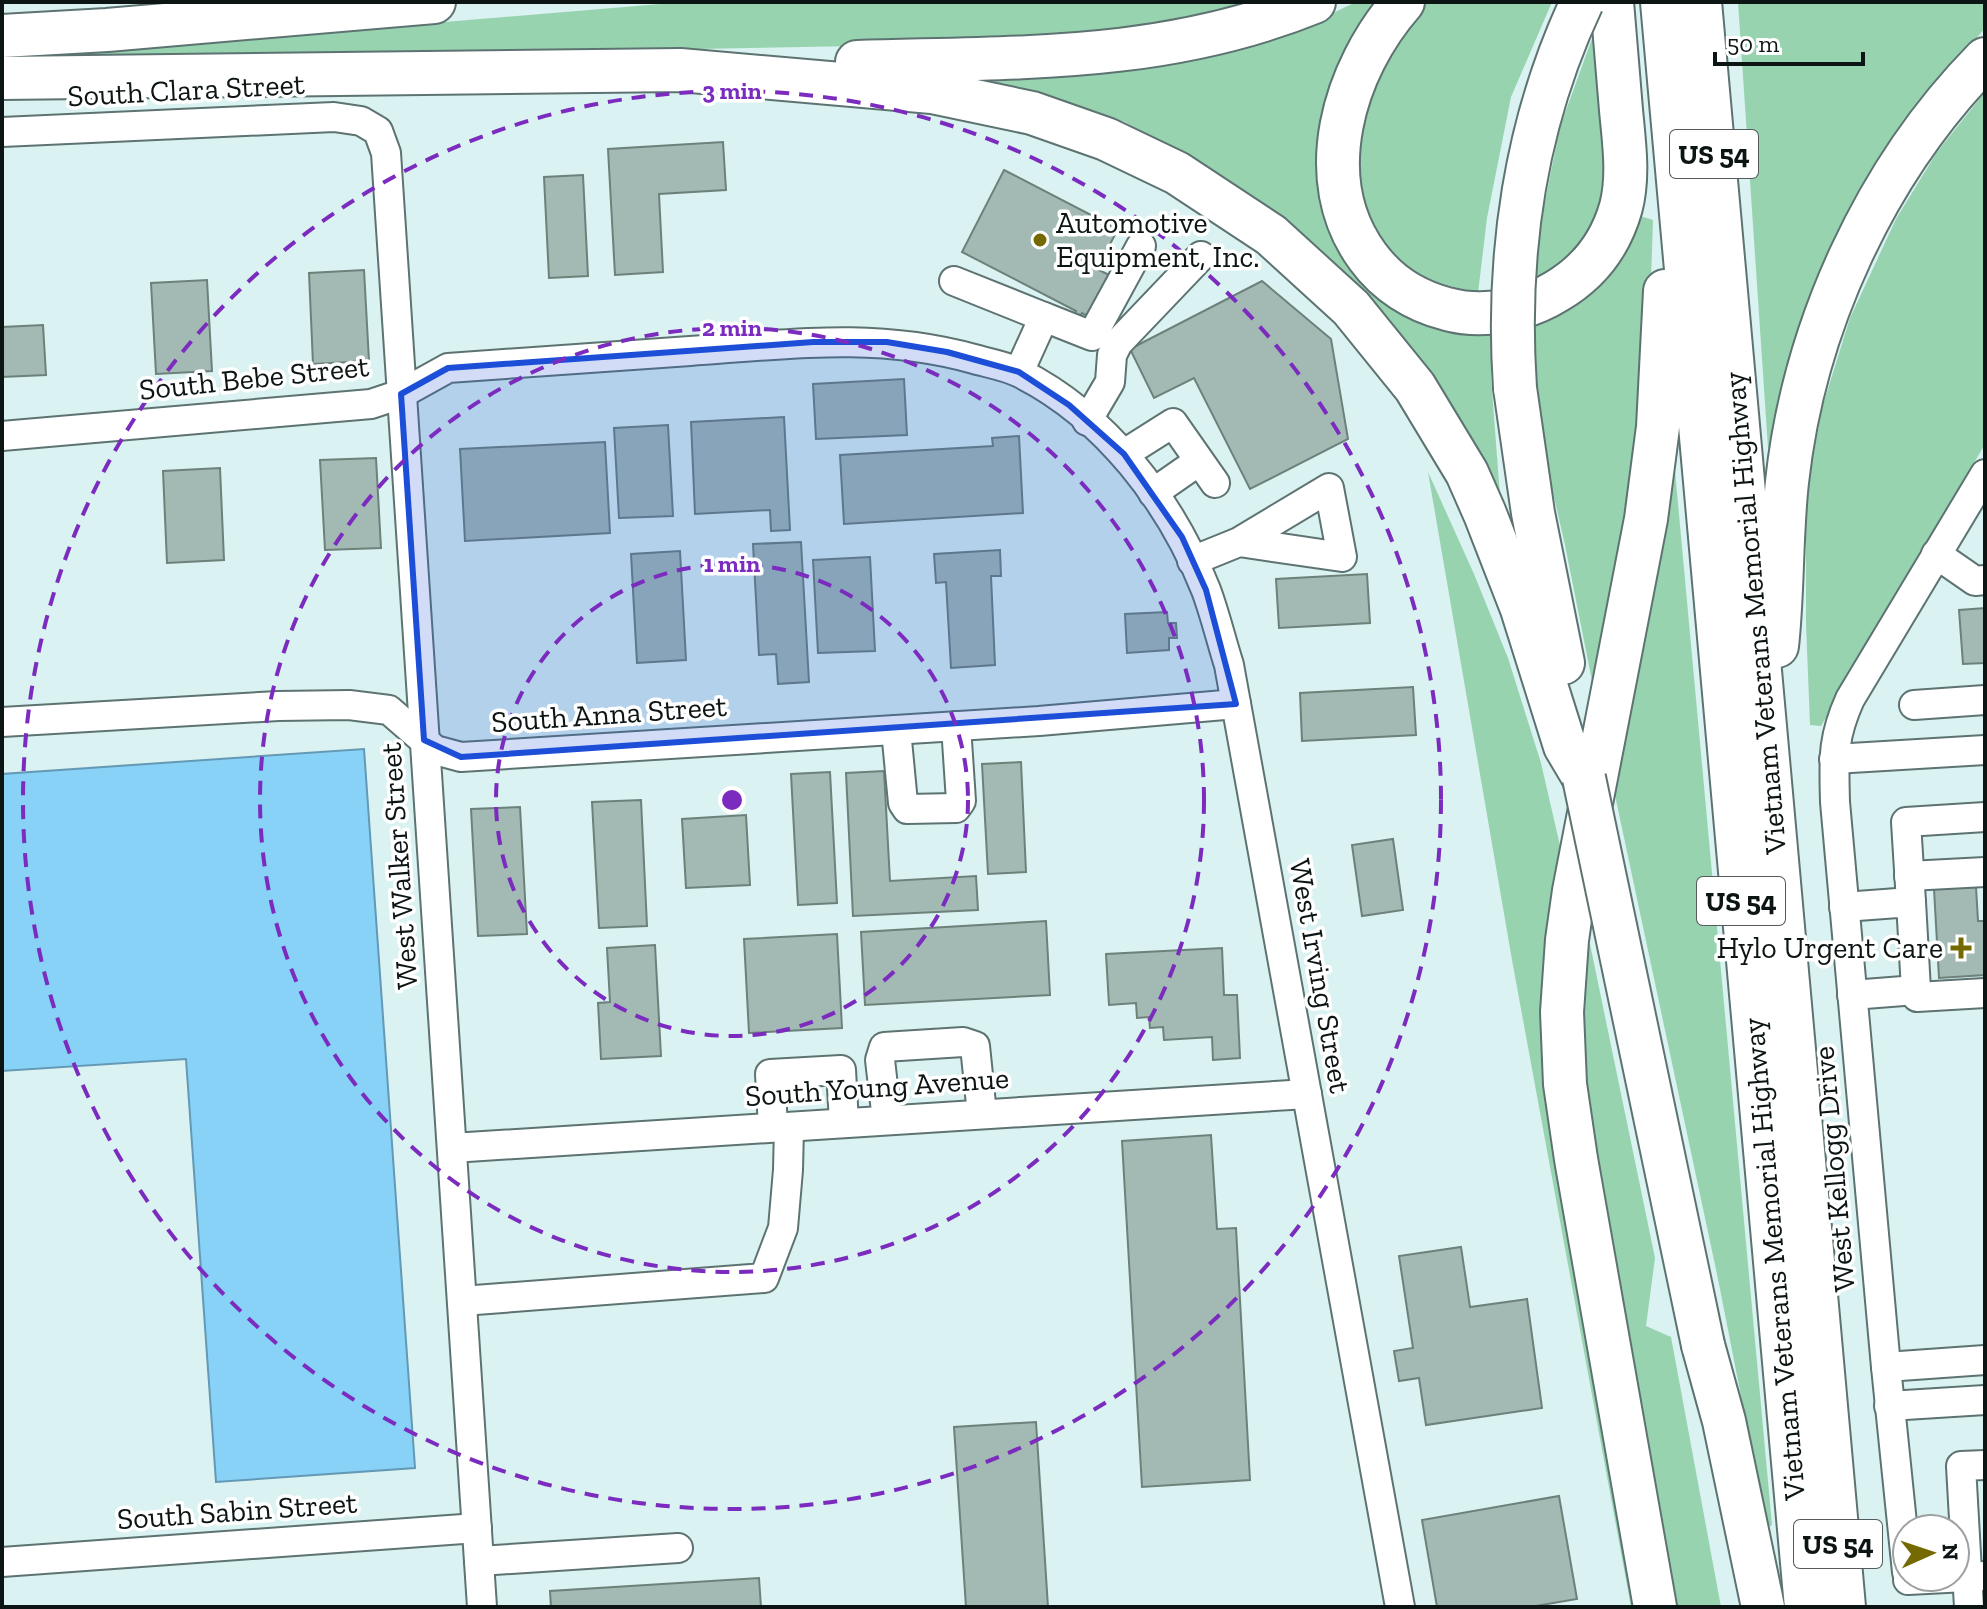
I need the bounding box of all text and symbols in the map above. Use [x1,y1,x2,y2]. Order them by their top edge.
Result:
scale bar [1715,16,1863,66]
text: 50 m [1727,29,1780,58]
street label: South Clara Street [66,66,306,114]
text: 3 min [702,76,762,105]
road number: US 54 [1670,130,1758,178]
place label: Automotive Equipment, Inc. [1056,205,1260,275]
marker: Automotive Equipment, Inc. [1031,231,1049,249]
text: 2 min [702,313,762,342]
street label: South Bebe Street [137,348,371,408]
street label: Vietnam Veterans Memorial Highway [1716,370,1794,857]
text: 1 min [704,549,760,578]
street label: South Anna Street [490,688,728,740]
street label: West Walker Street [372,741,426,991]
centre of rings [718,786,746,814]
street label: West Irving Street [1282,856,1358,1096]
road number: US 54 [1697,877,1785,925]
place label: Hylo Urgent Care [1717,930,1943,966]
marker: Hylo Urgent Care [1950,937,1972,959]
street label: Vietnam Veterans Memorial Highway [1735,1016,1813,1503]
street label: West Kellogg Drive [1805,1045,1863,1293]
street label: South Young Avenue [744,1060,1010,1114]
street label: South Sabin Street [116,1485,358,1537]
north arrow [1891,1513,1971,1593]
road number: US 54 [1794,1520,1882,1568]
text: N [1937,1543,1964,1561]

